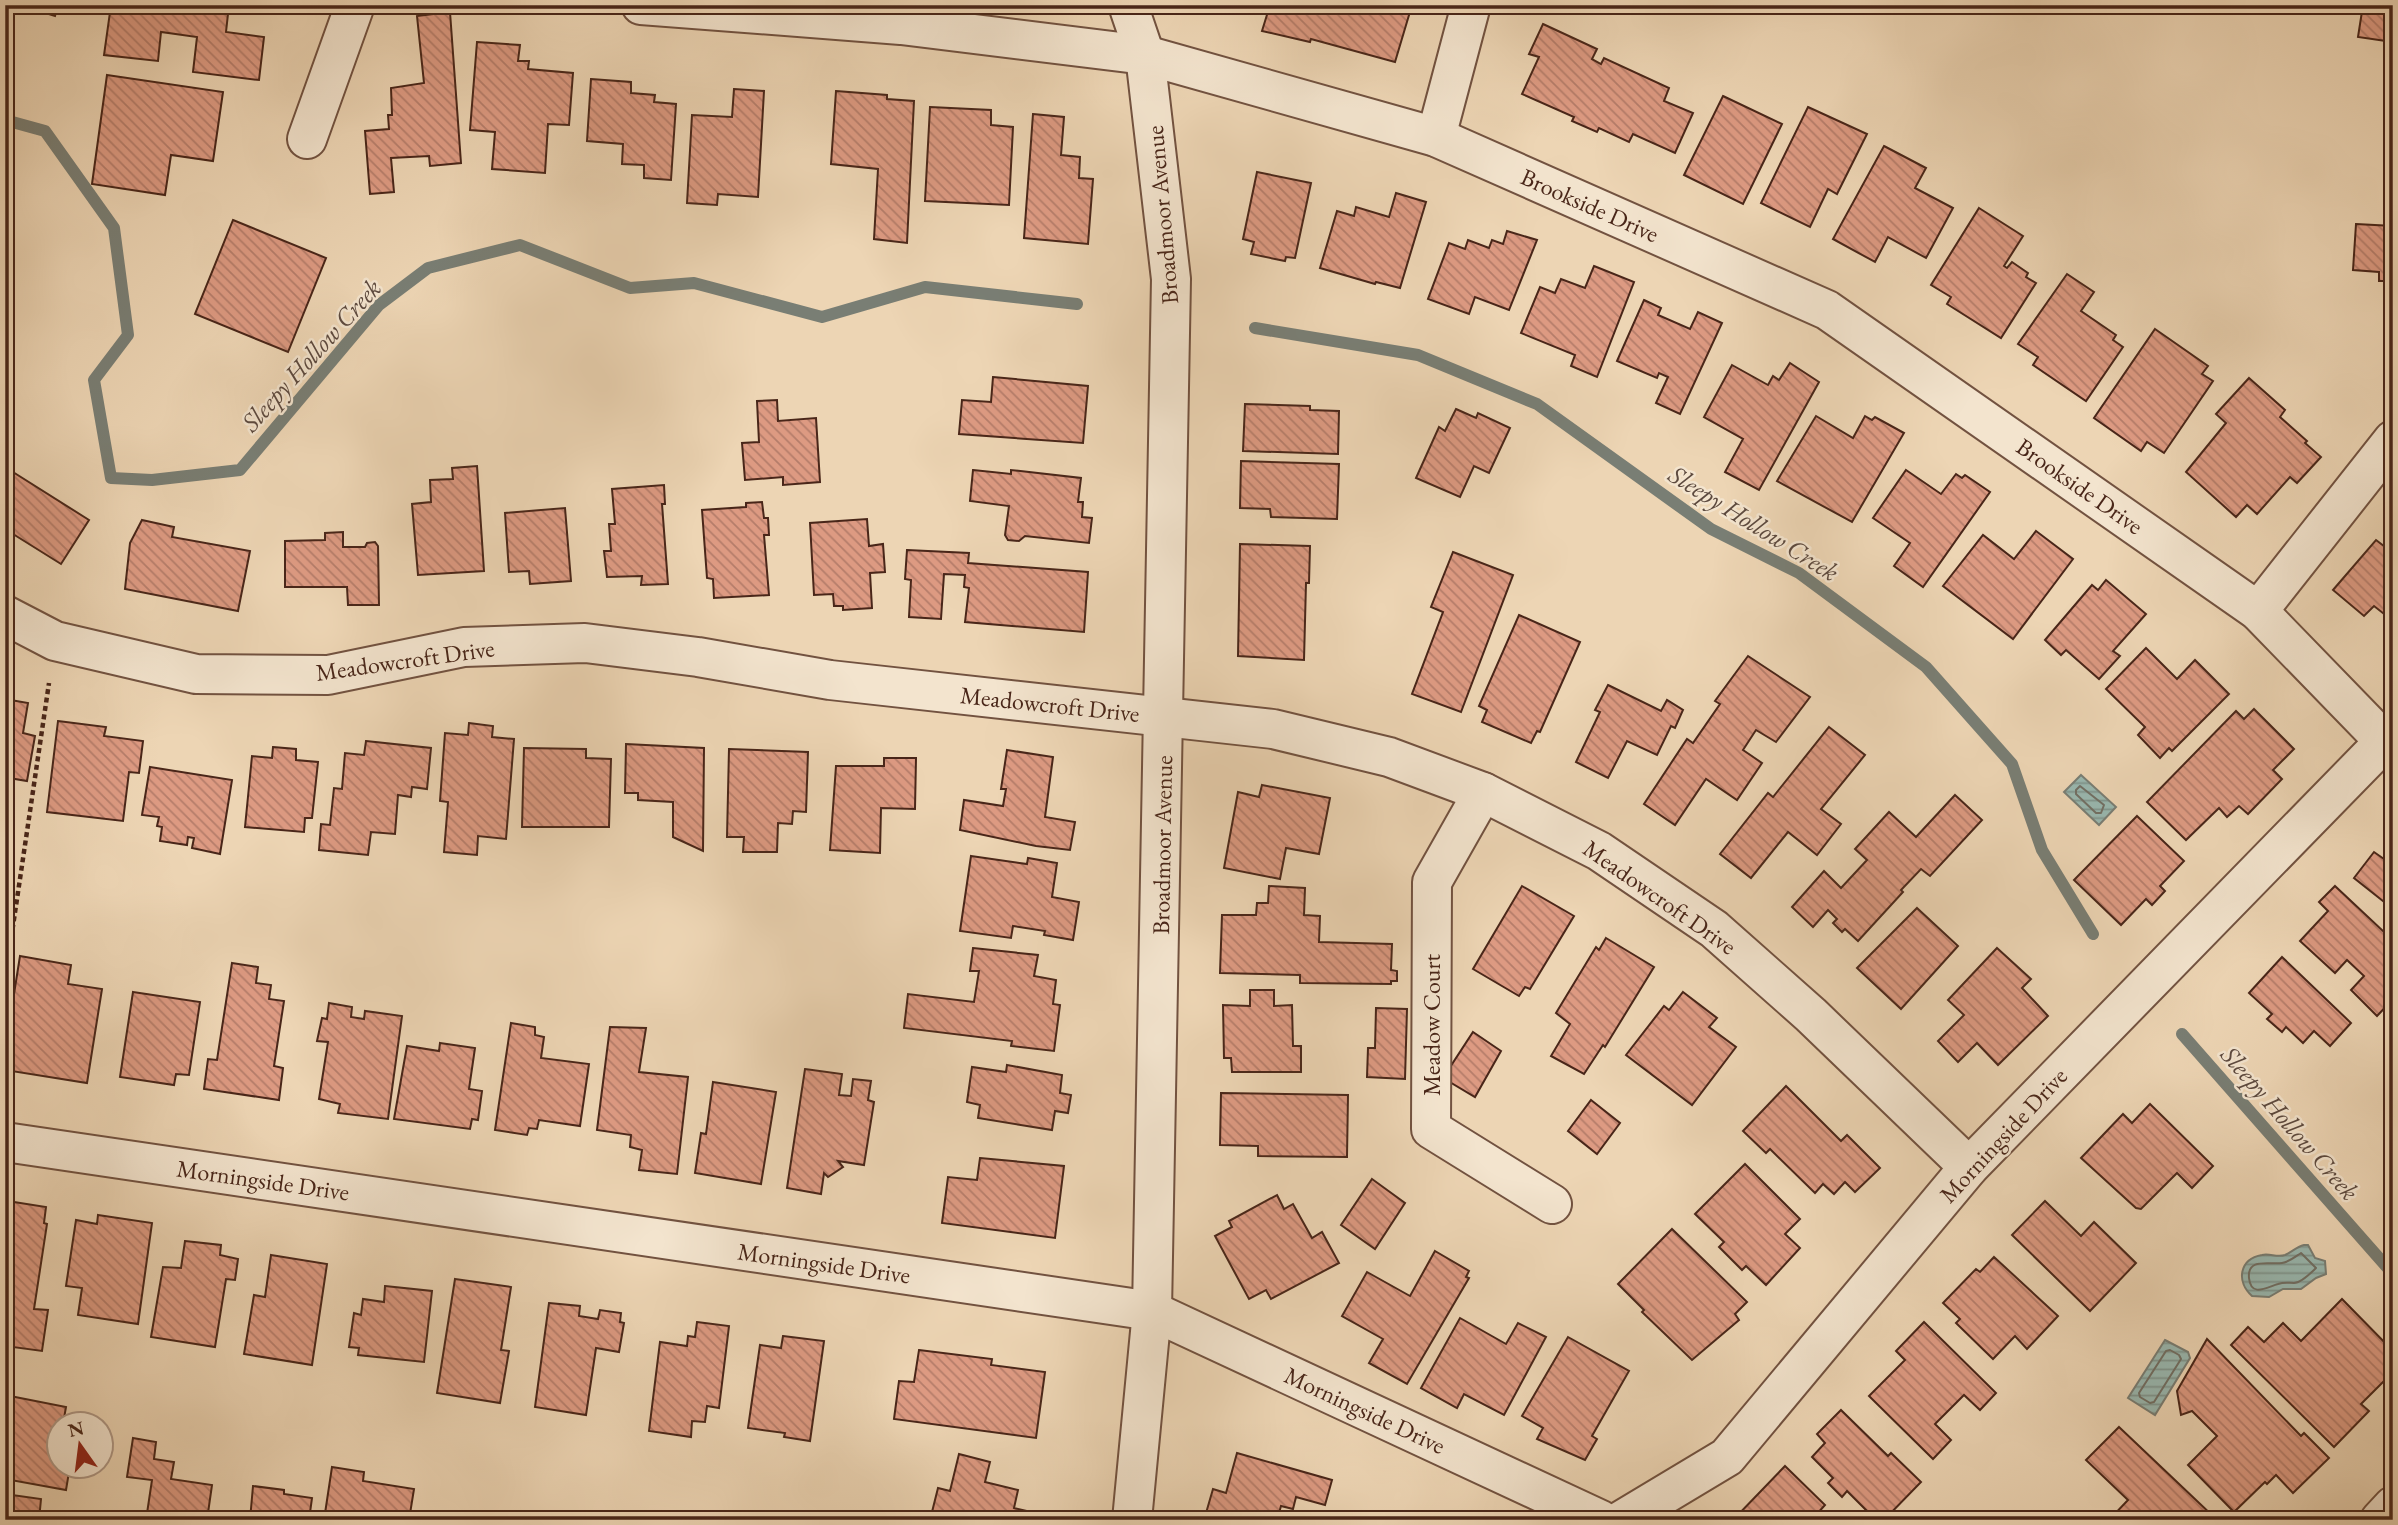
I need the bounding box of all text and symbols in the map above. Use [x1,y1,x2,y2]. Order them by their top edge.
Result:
street label: Broadmoor Avenue [1139,124,1185,306]
street label: Brookside Drive [1516,161,1664,249]
water label: Sleepy Hollow Creek [233,271,389,439]
street label: Brookside Drive [2011,431,2149,541]
water label: Sleepy Hollow Creek [1662,457,1846,589]
street label: Meadowcroft Drive [314,632,496,688]
street label: Meadowcroft Drive [959,679,1141,729]
street label: Broadmoor Avenue [1145,755,1179,935]
street label: Meadowcroft Drive [1577,833,1743,961]
street label: Meadow Court [1416,953,1447,1096]
water label: Sleepy Hollow Creek [2213,1038,2367,1208]
street label: Morningside Drive [1932,1061,2074,1209]
street label: Morningside Drive [175,1153,351,1207]
street label: Morningside Drive [736,1236,912,1290]
street label: Morningside Drive [1280,1359,1450,1461]
north arrow [46,1410,116,1480]
text: N [66,1415,87,1443]

